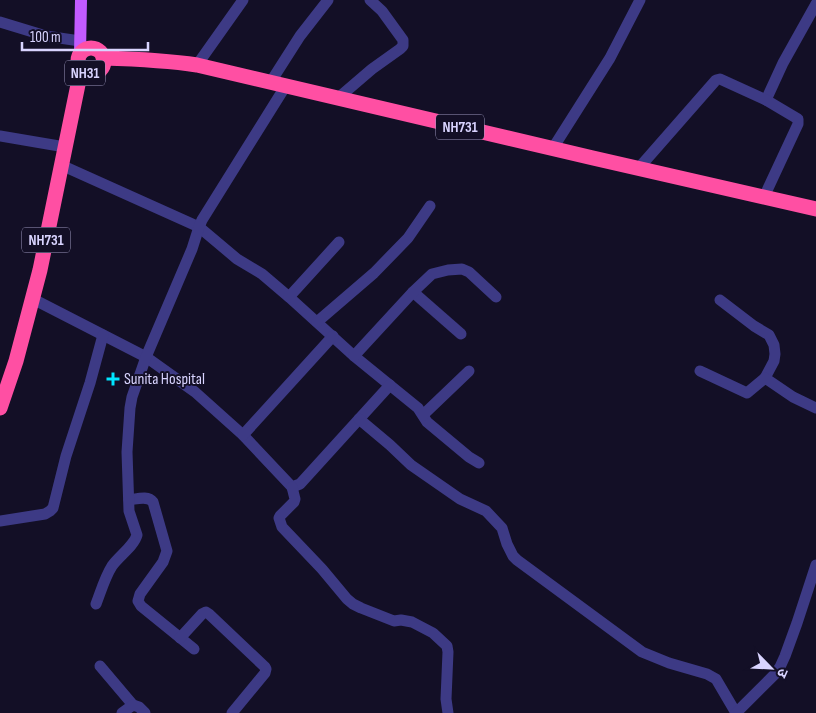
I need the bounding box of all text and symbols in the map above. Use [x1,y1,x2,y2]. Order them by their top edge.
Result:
scale bar [22,20,149,52]
text: 100 m [30,28,61,47]
road number: NH31 [65,60,105,86]
road number: NH731 [436,114,484,140]
road number: NH731 [22,228,70,252]
place label: Sunita Hospital [124,370,205,389]
marker: Sunita Hospital [106,372,120,386]
north arrow [746,643,796,693]
text: उ [773,666,792,681]

